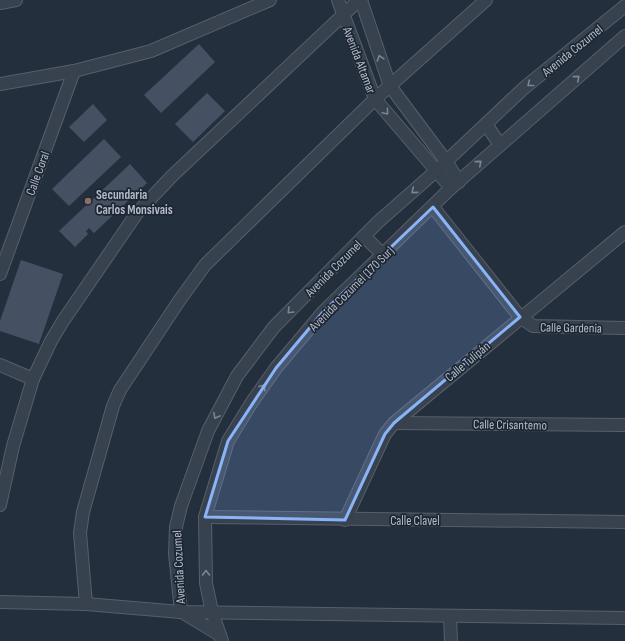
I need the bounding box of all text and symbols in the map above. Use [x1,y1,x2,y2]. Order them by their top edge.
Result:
street label: Avenida Cozumel [538,21,606,81]
street label: Avenida Altamar [339,24,379,96]
one-way arrow [377,55,385,62]
one-way arrow [572,75,580,82]
one-way arrow [527,79,535,86]
one-way arrow [381,108,388,115]
street label: Calle Coral [23,149,53,198]
one-way arrow [475,161,482,168]
one-way arrow [411,186,418,193]
place label: Secundaria Carlos Monsivais [96,187,173,218]
marker: Secundaria Carlos Monsivais [83,196,93,206]
street label: Avenida Cozumel [301,237,365,301]
street label: Avenida Cozumel (170 Sur) [305,243,398,335]
one-way arrow [288,306,295,313]
street label: Calle Gardenia [540,319,602,337]
street label: Calle Tulipán [442,338,493,385]
one-way arrow [258,384,266,391]
one-way arrow [213,412,221,420]
street label: Calle Crisantemo [473,416,547,434]
street label: Calle Clavel [390,513,440,529]
street label: Avenida Cozumel [169,530,189,605]
one-way arrow [202,570,210,576]

